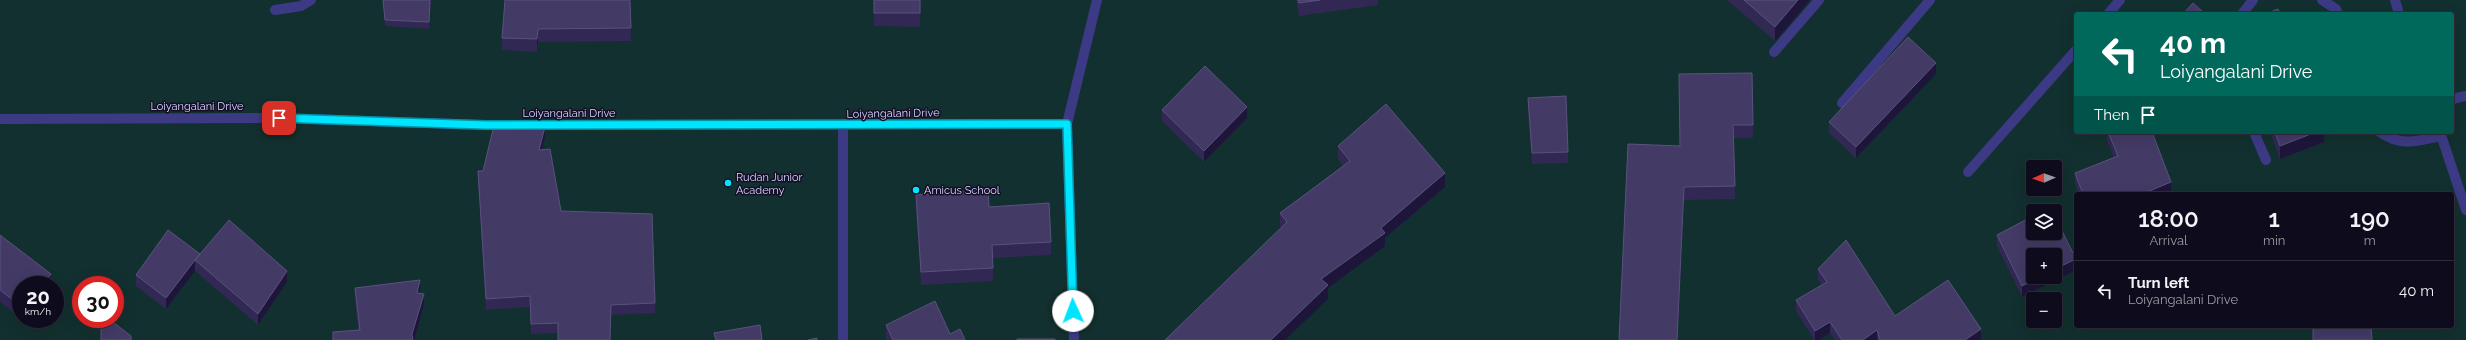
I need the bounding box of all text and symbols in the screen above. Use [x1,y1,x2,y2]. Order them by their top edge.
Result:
text: 40 m [2160,27,2226,60]
icon: left [2094,28,2146,80]
text: Loiyangalani Drive [2160,61,2312,82]
street label: Loiyangalani Drive [150,100,244,113]
pin [262,101,296,135]
icon: arrive [2137,104,2159,126]
street label: Loiyangalani Drive [846,106,940,121]
text: Then [2094,106,2129,124]
icon: arrive [268,107,290,129]
street label: Loiyangalani Drive [522,107,616,120]
north arrow [2026,160,2062,196]
map controls [2026,160,2062,328]
place label: Rudan Junior Academy [736,171,803,197]
marker: Rudan Junior Academy [723,178,733,188]
place label: Amicus School [924,184,1000,197]
marker: Amicus School [911,185,921,195]
button: layers [2026,204,2062,240]
text: 18:00 [2138,204,2199,233]
text: 1 [2269,204,2280,233]
text: 190 [2350,204,2390,233]
text: Arrival [2149,233,2188,248]
text: min [2263,233,2285,248]
text: m [2364,233,2376,248]
button: + [2026,248,2062,284]
text: Turn left [2128,274,2189,292]
speed limit sign: 30 [72,276,124,328]
icon: left [2094,280,2116,302]
text: 40 m [2399,282,2434,300]
text: 20 [26,285,50,309]
position arrow [1052,290,1094,332]
button: − [2026,292,2062,328]
text: Loiyangalani Drive [2128,292,2238,307]
text: km/h [25,306,51,317]

